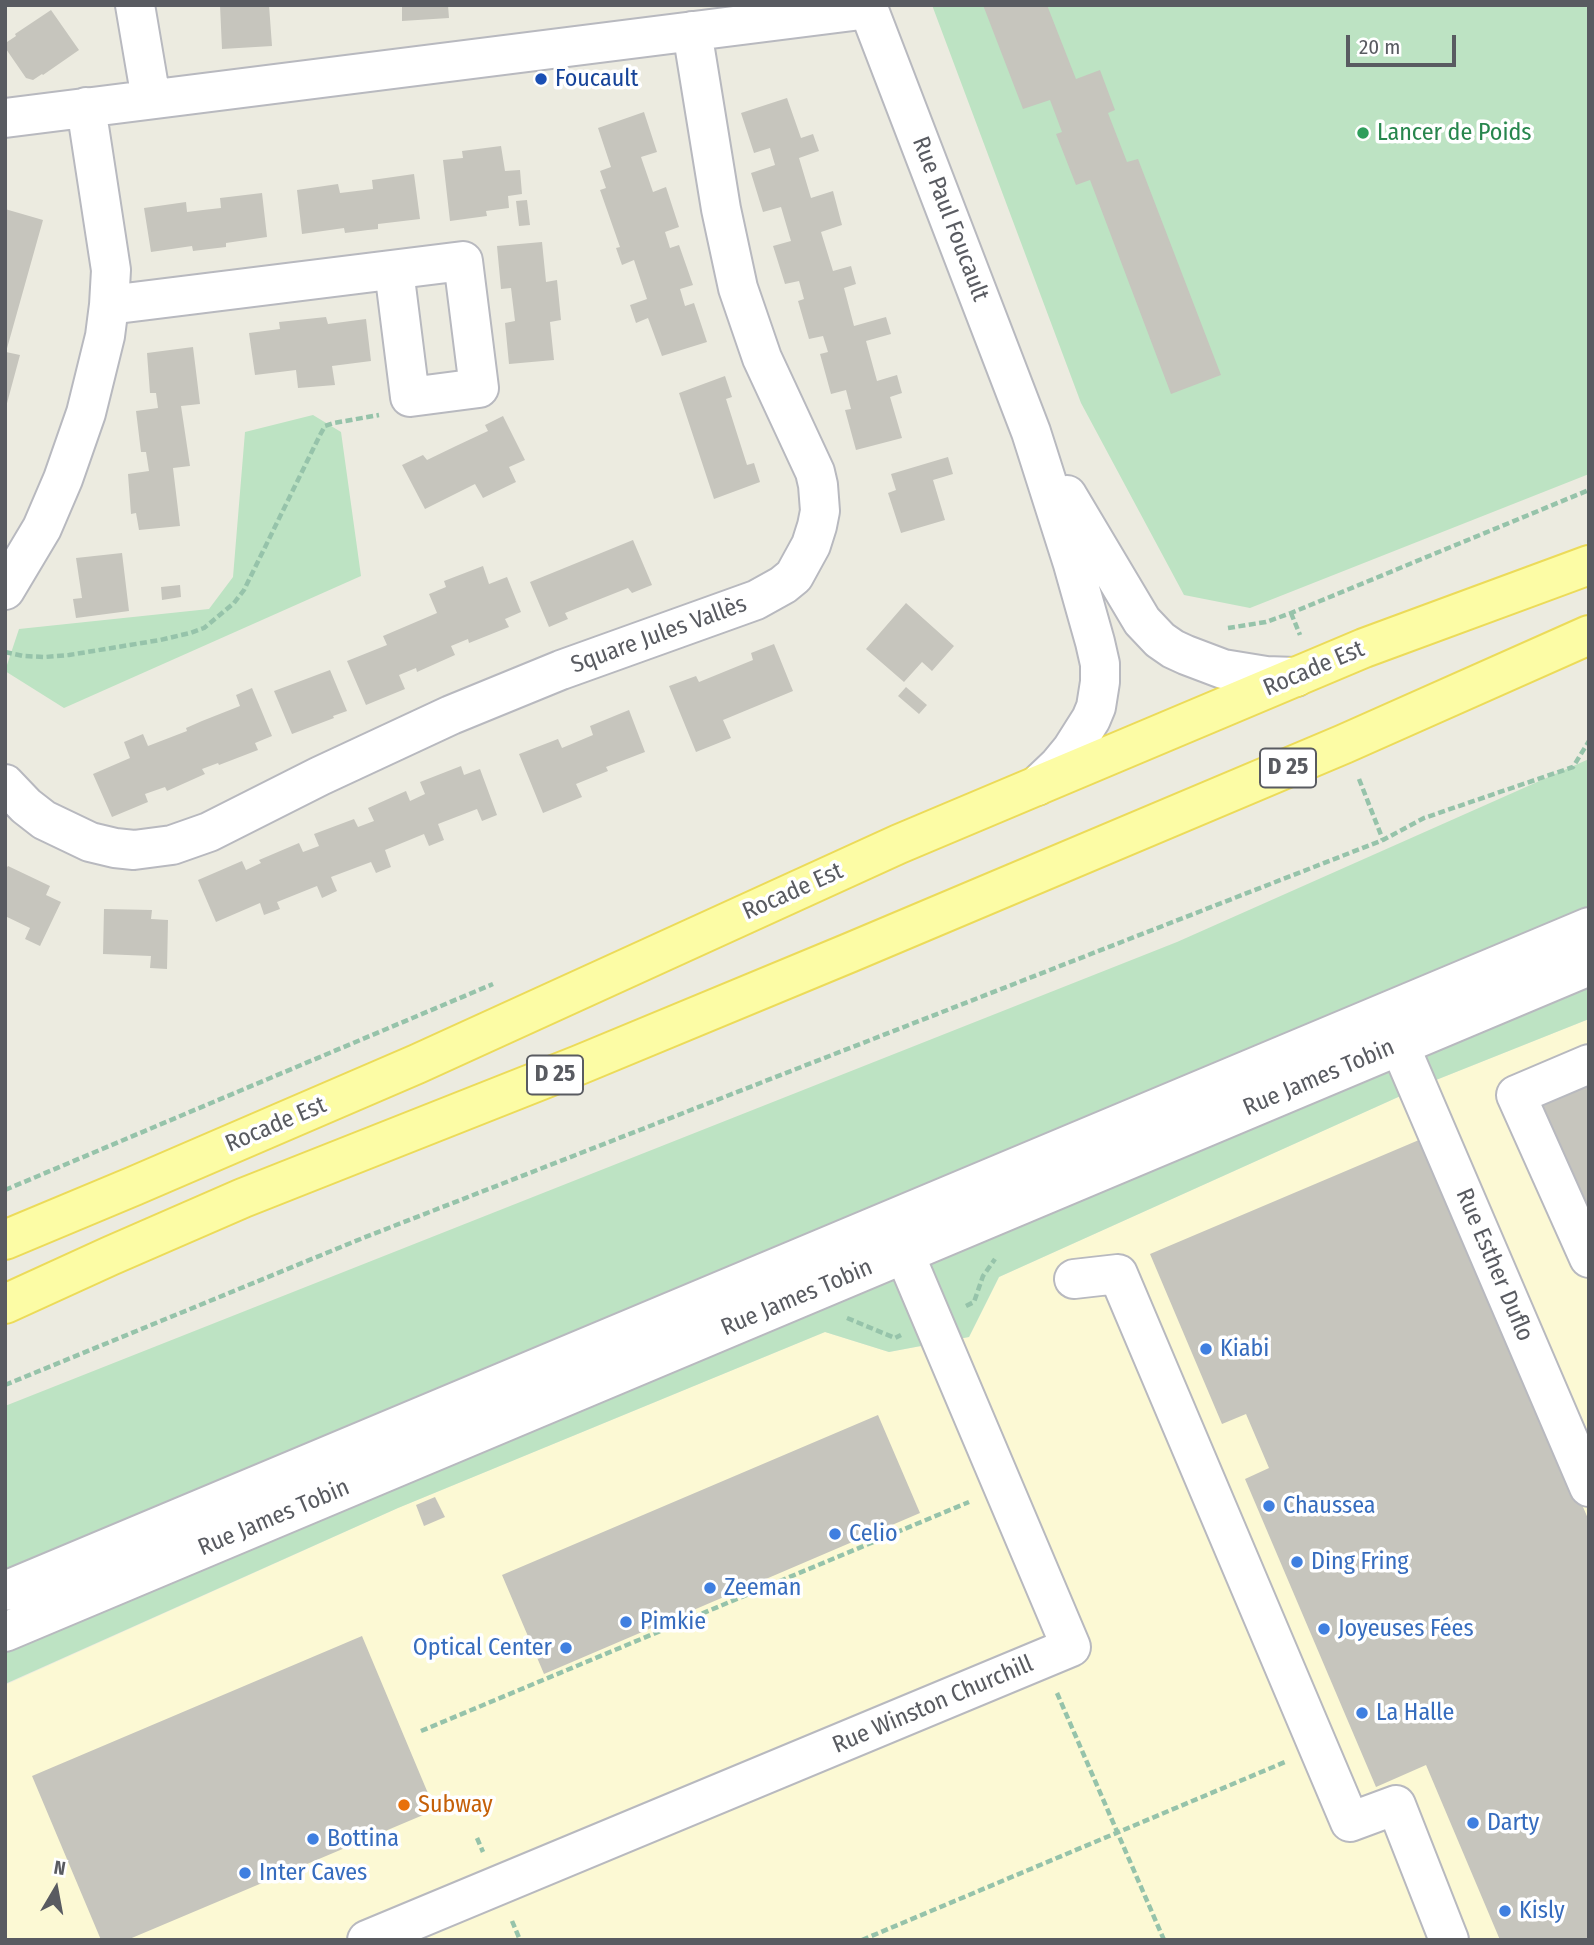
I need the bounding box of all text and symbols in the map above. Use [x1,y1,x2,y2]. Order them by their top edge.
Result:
scale bar [1349,21,1459,65]
text: 20 m [1359,34,1400,60]
place label: Foucault [555,65,638,93]
marker: Foucault [533,71,549,87]
place label: Lancer de Poids [1377,119,1532,147]
marker: Lancer de Poids [1355,125,1371,141]
street label: Rue Paul Foucault [905,133,995,305]
street label: Square Jules Vallès [567,590,751,680]
street label: Rocade Est [1259,635,1369,703]
road number: D 25 [1260,748,1316,788]
street label: Rocade Est [738,857,848,927]
street label: Rue James Tobin [1239,1033,1399,1123]
road number: D 25 [527,1056,583,1094]
street label: Rocade Est [221,1091,331,1159]
street label: Rue Esther Duflo [1449,1184,1539,1346]
street label: Rue James Tobin [717,1253,877,1343]
place label: Kiabi [1220,1335,1269,1363]
marker: Kiabi [1198,1341,1214,1357]
street label: Rue James Tobin [194,1473,354,1563]
place label: Chaussea [1283,1492,1376,1520]
marker: Chaussea [1261,1498,1277,1514]
place label: Celio [849,1520,898,1548]
marker: Celio [827,1526,843,1542]
place label: Ding Fring [1311,1548,1409,1576]
marker: Ding Fring [1289,1554,1305,1570]
place label: Zeeman [724,1574,801,1602]
marker: Zeeman [702,1580,718,1596]
place label: Pimkie [640,1608,706,1636]
marker: Pimkie [618,1614,634,1630]
place label: Joyeuses Fées [1338,1615,1474,1643]
marker: Joyeuses Fées [1316,1621,1332,1637]
place label: Optical Center [413,1634,552,1662]
marker: Optical Center [558,1640,574,1656]
street label: Rue Winston Churchill [828,1650,1038,1760]
place label: La Halle [1376,1699,1454,1727]
marker: La Halle [1354,1705,1370,1721]
place label: Subway [418,1791,493,1819]
marker: Subway [396,1797,412,1813]
place label: Darty [1487,1809,1539,1837]
marker: Darty [1465,1815,1481,1831]
place label: Bottina [327,1825,399,1853]
marker: Bottina [305,1831,321,1847]
north arrow [21,1854,91,1924]
text: N [52,1856,67,1880]
place label: Inter Caves [259,1859,367,1887]
marker: Inter Caves [237,1865,253,1881]
place label: Kisly [1519,1897,1565,1925]
marker: Kisly [1497,1903,1513,1919]

